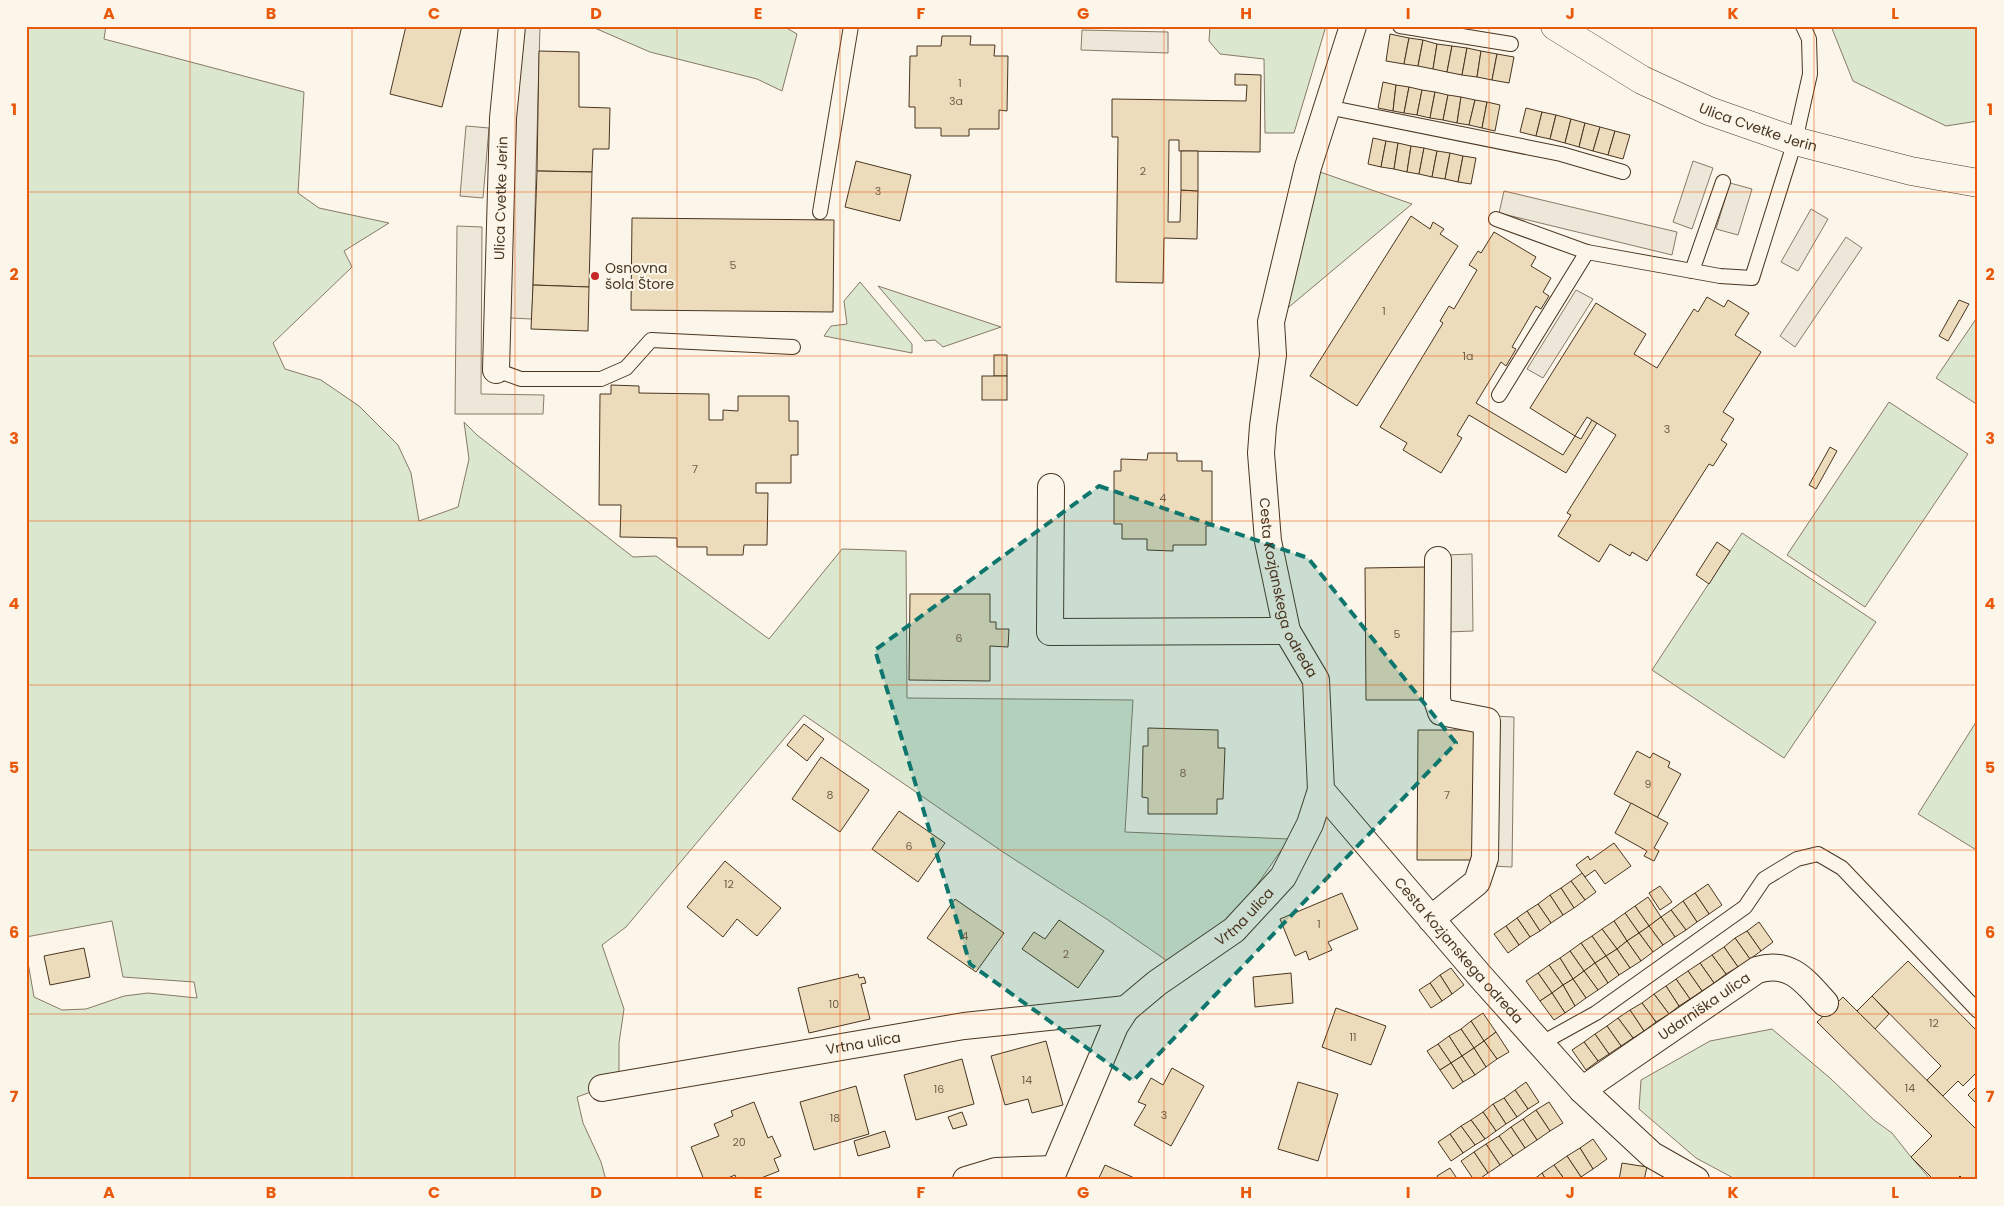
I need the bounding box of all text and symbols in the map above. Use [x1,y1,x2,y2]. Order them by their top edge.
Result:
text: A [103,2,115,25]
text: B [266,2,276,25]
text: C [428,2,440,25]
text: D [590,2,602,25]
text: E [754,2,762,25]
text: F [917,2,926,25]
text: G [1077,2,1089,25]
text: H [1240,2,1252,25]
text: I [1406,2,1410,25]
text: J [1565,2,1575,25]
text: K [1727,2,1739,25]
text: L [1891,2,1899,25]
house number: 1 [958,75,962,91]
house number: 3a [949,93,963,109]
text: 1 [11,98,17,121]
street label: Ulica Cvetke Jerin [1696,98,1819,156]
text: 1 [1987,98,1993,121]
street label: Ulica Cvetke Jerin [489,136,512,260]
house number: 2 [1140,163,1146,179]
house number: 3 [875,183,881,199]
house number: 5 [730,257,737,273]
place label: Osnovna šola Štore [605,258,674,294]
text: 2 [9,263,19,286]
text: 2 [1985,263,1995,286]
marker: Osnovna šola Štore [589,270,601,282]
house number: 1 [1382,303,1386,319]
house number: 1a [1463,348,1473,364]
house number: 3 [1664,421,1670,437]
text: 3 [9,427,19,450]
text: 3 [1985,427,1995,450]
house number: 7 [692,461,698,477]
house number: 4 [1160,490,1167,506]
street label: Cesta Kozjanskega odreda [1255,497,1322,681]
text: 4 [9,592,20,615]
text: 4 [1985,592,1996,615]
house number: 5 [1394,626,1401,642]
house number: 6 [956,630,963,646]
text: 5 [9,756,19,779]
text: 5 [1985,756,1995,779]
house number: 8 [1180,765,1187,781]
house number: 9 [1645,776,1652,792]
house number: 8 [827,787,834,803]
house number: 7 [1444,787,1450,803]
house number: 6 [906,838,913,854]
street label: Cesta Kozjanskega odreda [1390,873,1528,1028]
house number: 12 [724,876,734,892]
street label: Vrtna ulica [1211,883,1278,950]
house number: 1 [1317,916,1321,932]
text: 6 [9,921,19,944]
text: 6 [1985,921,1995,944]
house number: 4 [962,928,969,944]
house number: 2 [1063,946,1069,962]
street label: Udarniška ulica [1654,968,1754,1045]
house number: 10 [829,996,839,1012]
house number: 12 [1929,1015,1939,1031]
street label: Vrtna ulica [824,1027,902,1060]
house number: 11 [1349,1029,1357,1045]
house number: 14 [1022,1072,1032,1088]
house number: 14 [1905,1080,1915,1096]
house number: 16 [934,1081,944,1097]
text: 7 [10,1085,19,1108]
text: 7 [1986,1085,1995,1108]
house number: 3 [1161,1107,1167,1123]
house number: 18 [830,1110,840,1126]
house number: 20 [732,1134,746,1150]
text: A [103,1181,115,1204]
text: B [266,1181,276,1204]
text: C [428,1181,440,1204]
text: D [590,1181,602,1204]
text: E [754,1181,762,1204]
text: F [917,1181,926,1204]
text: G [1077,1181,1089,1204]
text: H [1240,1181,1252,1204]
text: I [1406,1181,1410,1204]
text: J [1565,1181,1575,1204]
text: K [1727,1181,1739,1204]
text: L [1891,1181,1899,1204]

